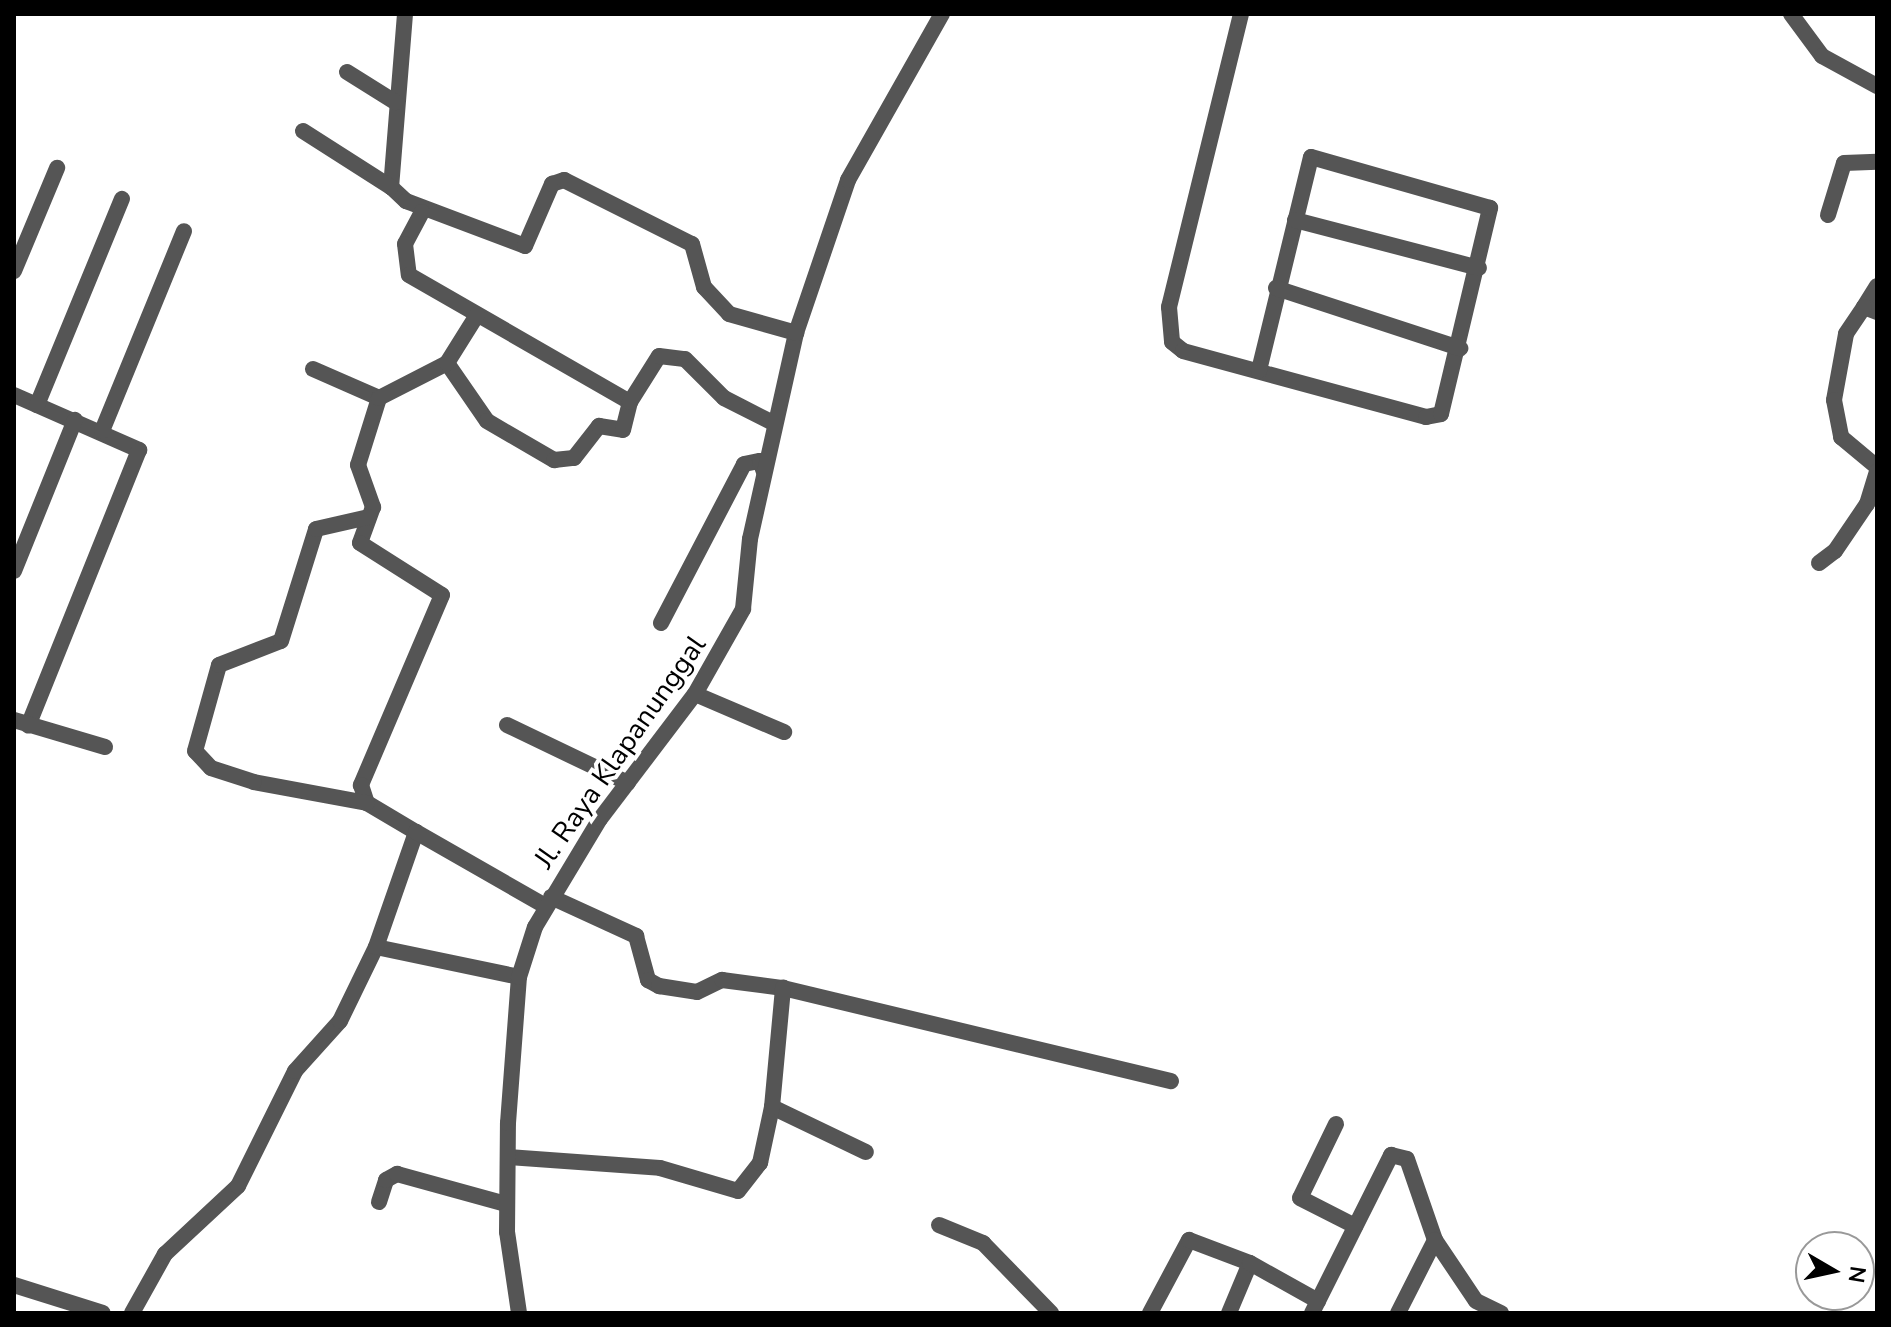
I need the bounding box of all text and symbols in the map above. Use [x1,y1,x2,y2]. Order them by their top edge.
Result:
street label: Jl. Raya Klapanunggal [527,629,713,875]
north arrow [1795,1231,1875,1311]
text: N [1841,1264,1873,1285]

